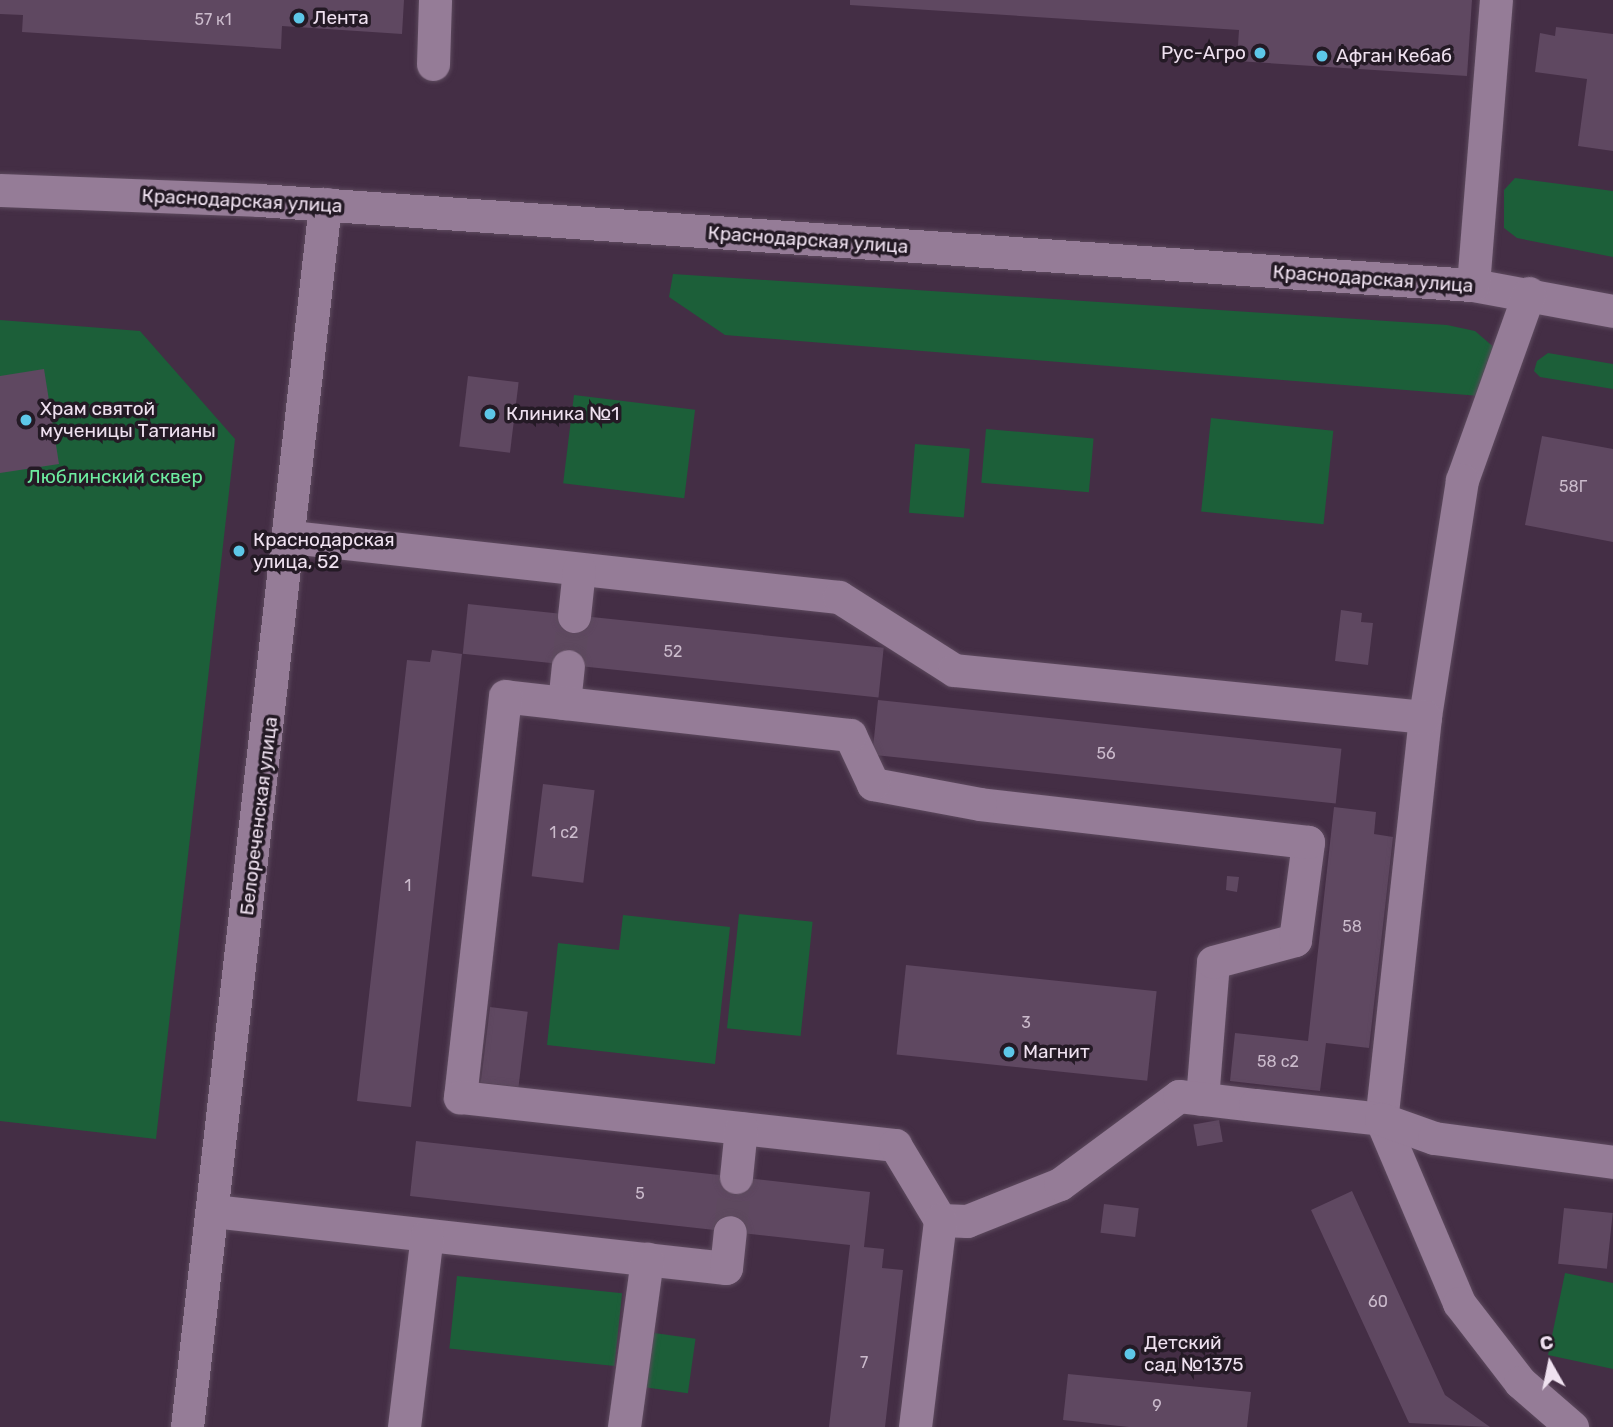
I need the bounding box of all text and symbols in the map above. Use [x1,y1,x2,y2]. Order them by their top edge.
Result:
place label: Лента [313,7,369,29]
house number: 57 к1 [194,10,232,30]
marker: Лента [291,10,307,26]
place label: Рус-Агро [1161,42,1246,64]
marker: Рус-Агро [1252,45,1268,61]
place label: Афган Кебаб [1336,45,1452,67]
marker: Афган Кебаб [1314,48,1330,64]
street label: Краснодарская улица [141,184,343,218]
street label: Краснодарская улица [707,222,909,258]
street label: Краснодарская улица [1272,261,1474,297]
place label: Храм святой мученицы Татианы [40,398,216,442]
place label: Клиника №1 [506,403,619,425]
marker: Клиника №1 [480,404,500,424]
marker: Храм святой мученицы Татианы [18,412,34,428]
park label: Люблинский сквер [27,466,203,488]
house number: 58Г [1559,477,1587,497]
place label: Краснодарская улица, 52 [253,529,395,573]
marker: Краснодарская улица, 52 [231,543,247,559]
house number: 52 [664,642,682,662]
street label: Белореченская улица [235,715,283,917]
house number: 56 [1096,744,1116,764]
house number: 1 с2 [550,823,578,843]
house number: 1 [405,876,411,896]
house number: 58 [1342,917,1362,937]
house number: 3 [1021,1013,1031,1033]
place label: Магнит [1023,1041,1090,1063]
marker: Магнит [1001,1044,1017,1060]
house number: 58 с2 [1257,1052,1299,1072]
house number: 5 [635,1184,645,1204]
house number: 60 [1368,1292,1388,1312]
north arrow [1515,1329,1585,1399]
text: С [1538,1330,1555,1355]
place label: Детский сад №1375 [1144,1332,1244,1376]
marker: Детский сад №1375 [1122,1346,1138,1362]
house number: 7 [860,1353,868,1373]
house number: 9 [1152,1396,1162,1416]

